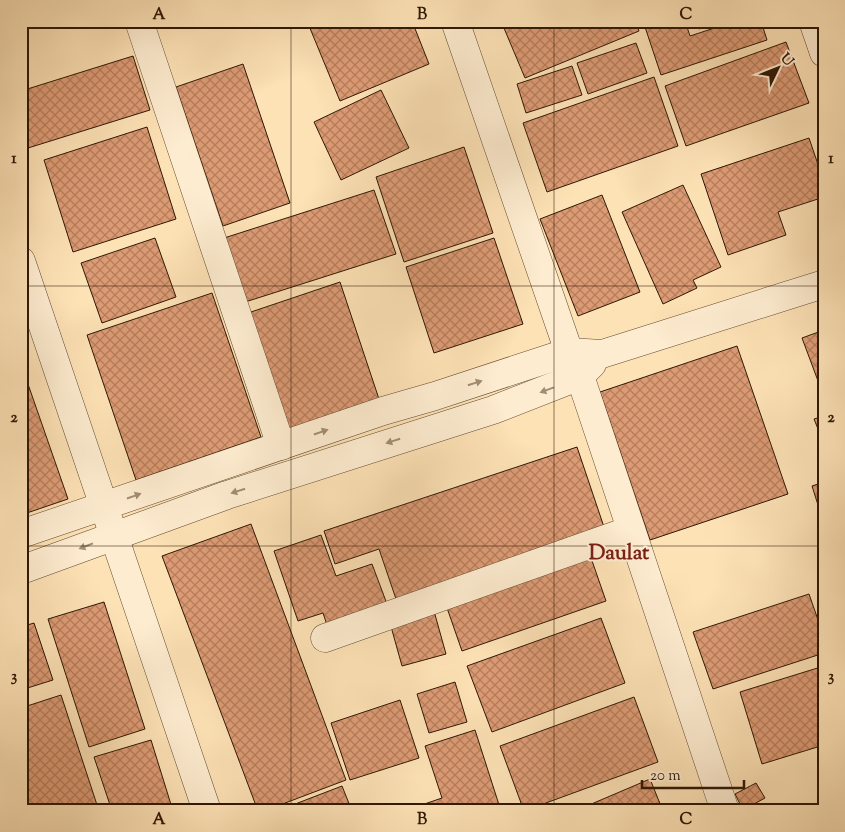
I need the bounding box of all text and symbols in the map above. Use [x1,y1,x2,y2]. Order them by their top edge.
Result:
text: A [153,4,166,27]
text: B [417,4,427,27]
text: C [680,4,693,27]
north arrow [752,42,802,92]
text: U [775,50,798,72]
text: 1 [11,148,17,171]
text: 1 [828,148,834,171]
one-way arrow [468,379,483,386]
one-way arrow [539,386,554,394]
text: 2 [10,407,18,430]
text: 2 [827,407,835,430]
one-way arrow [313,428,328,435]
one-way arrow [385,438,400,446]
one-way arrow [231,488,246,496]
one-way arrow [126,492,141,499]
district label: Daulat [589,539,650,569]
one-way arrow [78,543,93,550]
text: 3 [11,666,18,689]
text: 3 [828,666,835,689]
scale bar [642,757,745,789]
text: 20 m [650,766,681,787]
text: A [153,809,166,832]
text: B [417,809,427,832]
text: C [680,809,693,832]

